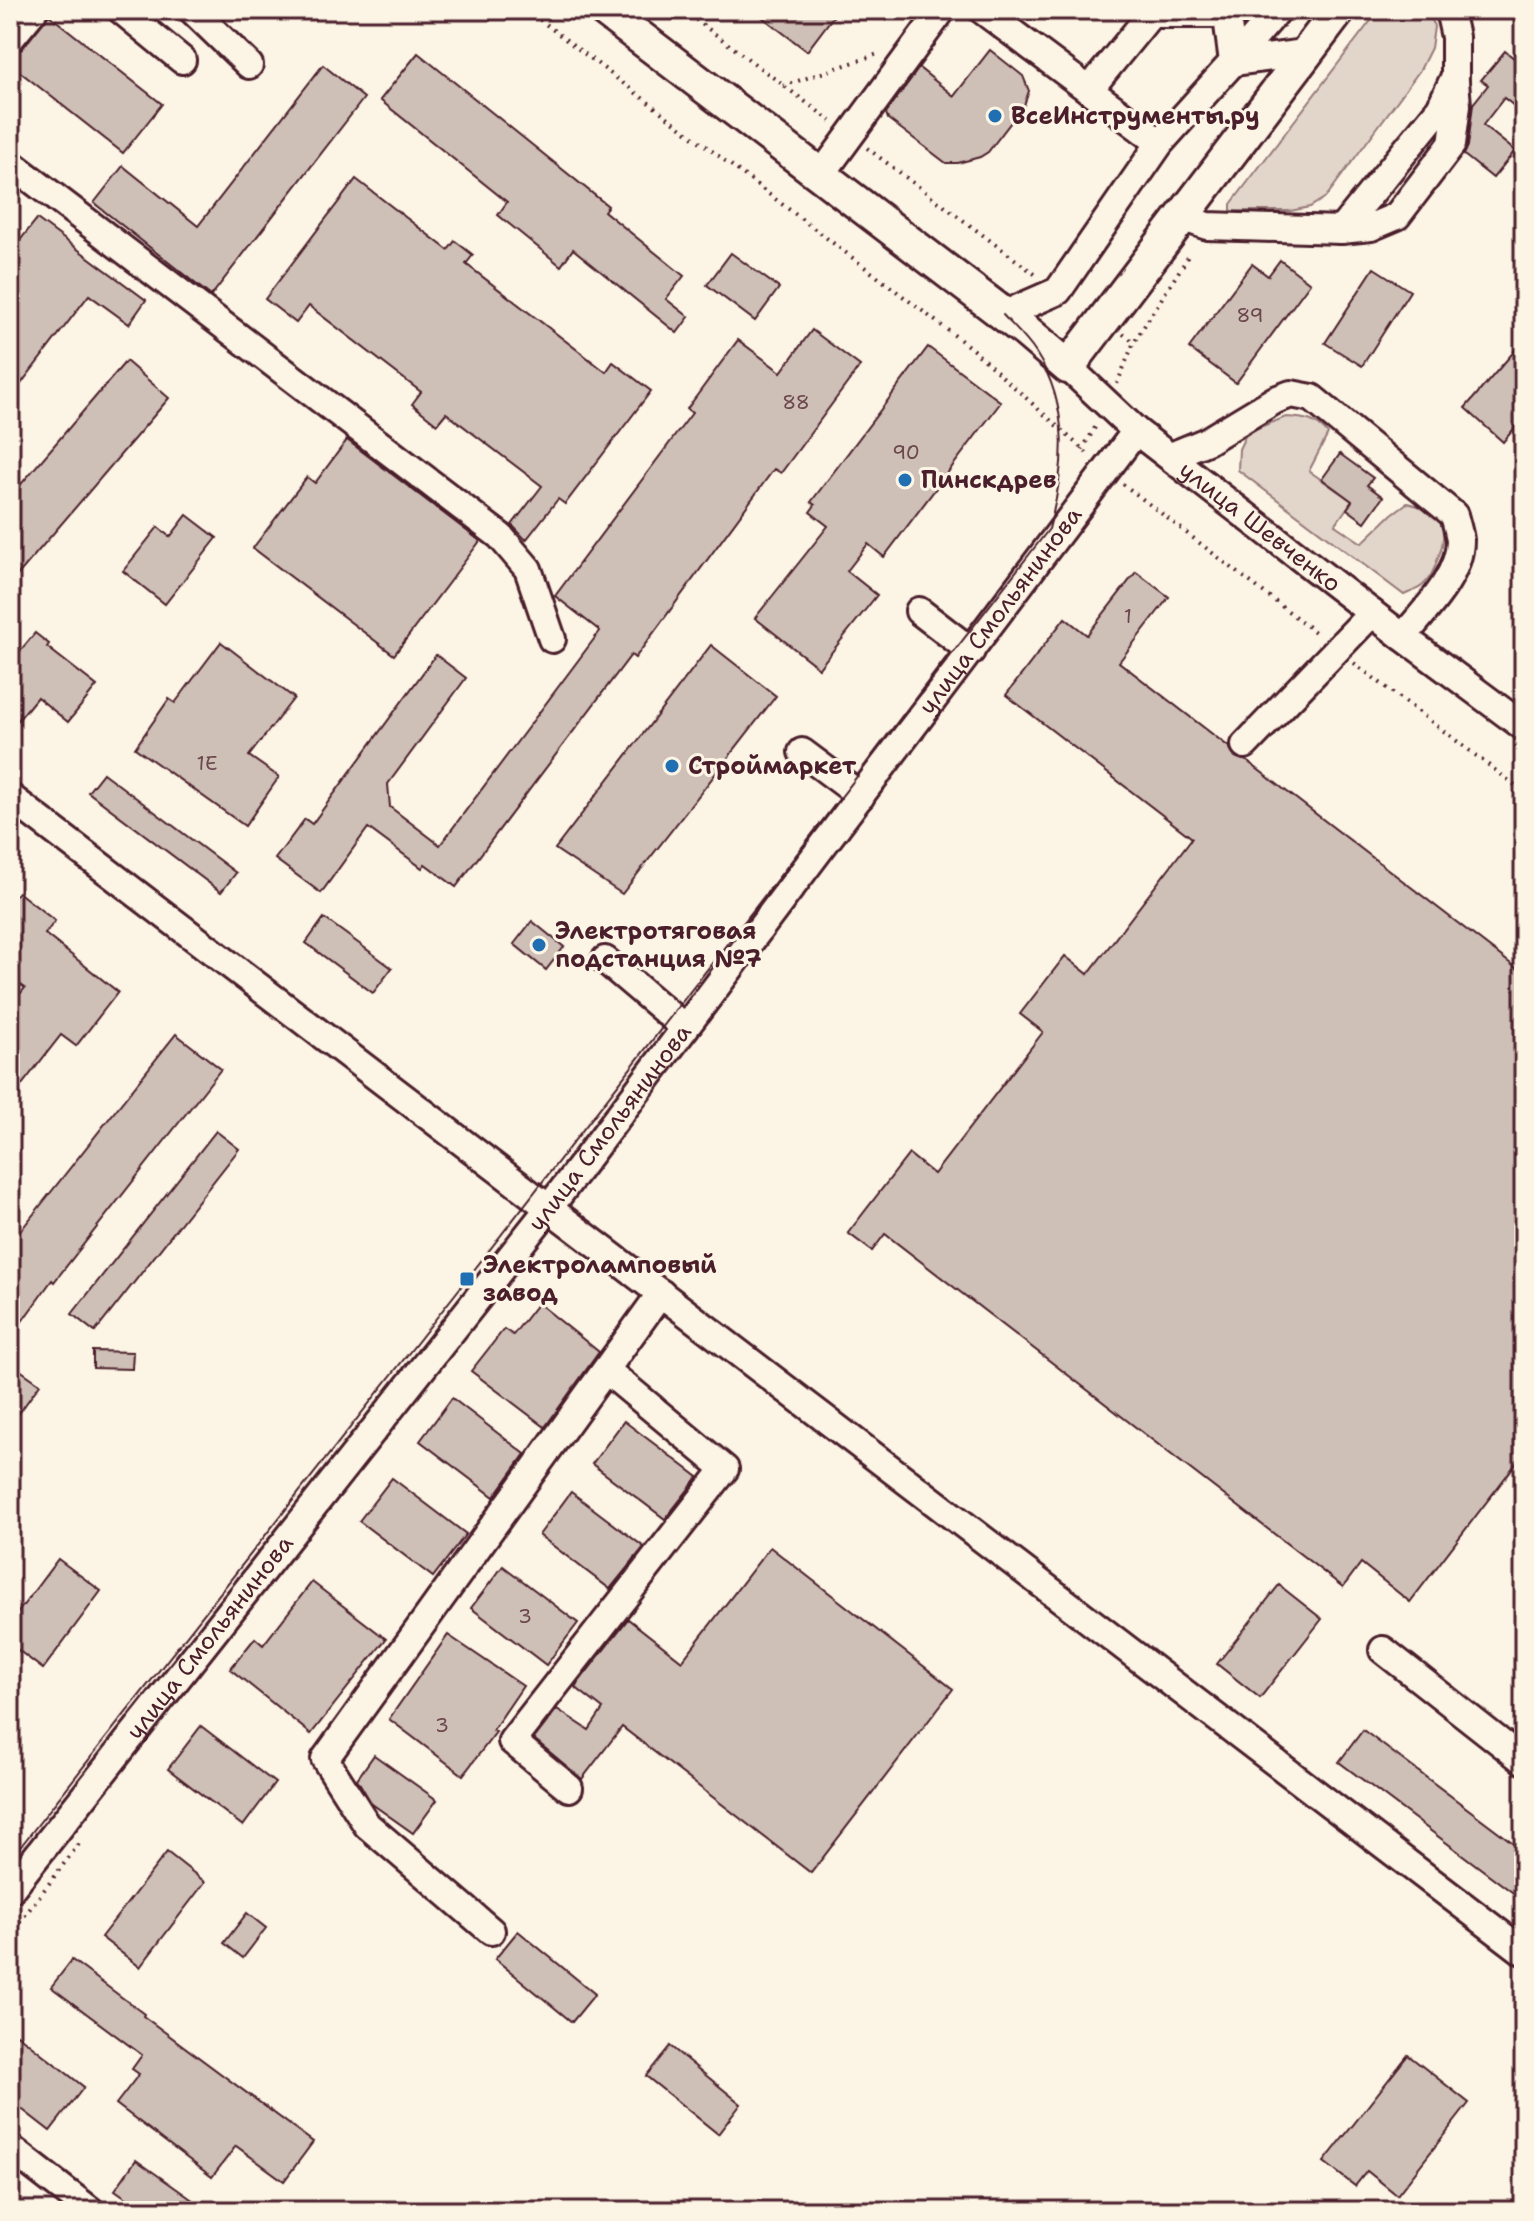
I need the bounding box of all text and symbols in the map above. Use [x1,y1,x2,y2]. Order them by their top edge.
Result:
place label: ВсеИнструменты.ру [1011,100,1260,132]
marker: ВсеИнструменты.ру [986,107,1004,125]
house number: 89 [1237,302,1264,328]
house number: 88 [782,389,810,415]
house number: 90 [892,439,920,465]
street label: улица Шевченко [1172,454,1348,599]
place label: Пинскдрев [921,464,1056,496]
marker: Пинскдрев [896,471,914,489]
street label: улица Смольянинова [911,500,1089,721]
house number: 1 [1124,603,1132,629]
house number: 1Е [197,750,217,776]
place label: Строймаркет [688,750,857,782]
marker: Строймаркет [663,757,681,775]
place label: Электротяговая подстанция №7 [555,915,762,975]
marker: Электротяговая подстанция №7 [530,936,548,954]
street label: улица Смольянинова [521,1017,699,1238]
place label: Электроламповый завод [483,1249,717,1309]
marker: Электроламповый завод [458,1270,476,1288]
street label: улица Смольянинова [119,1528,301,1746]
house number: 3 [518,1603,532,1629]
house number: 3 [435,1712,449,1738]

